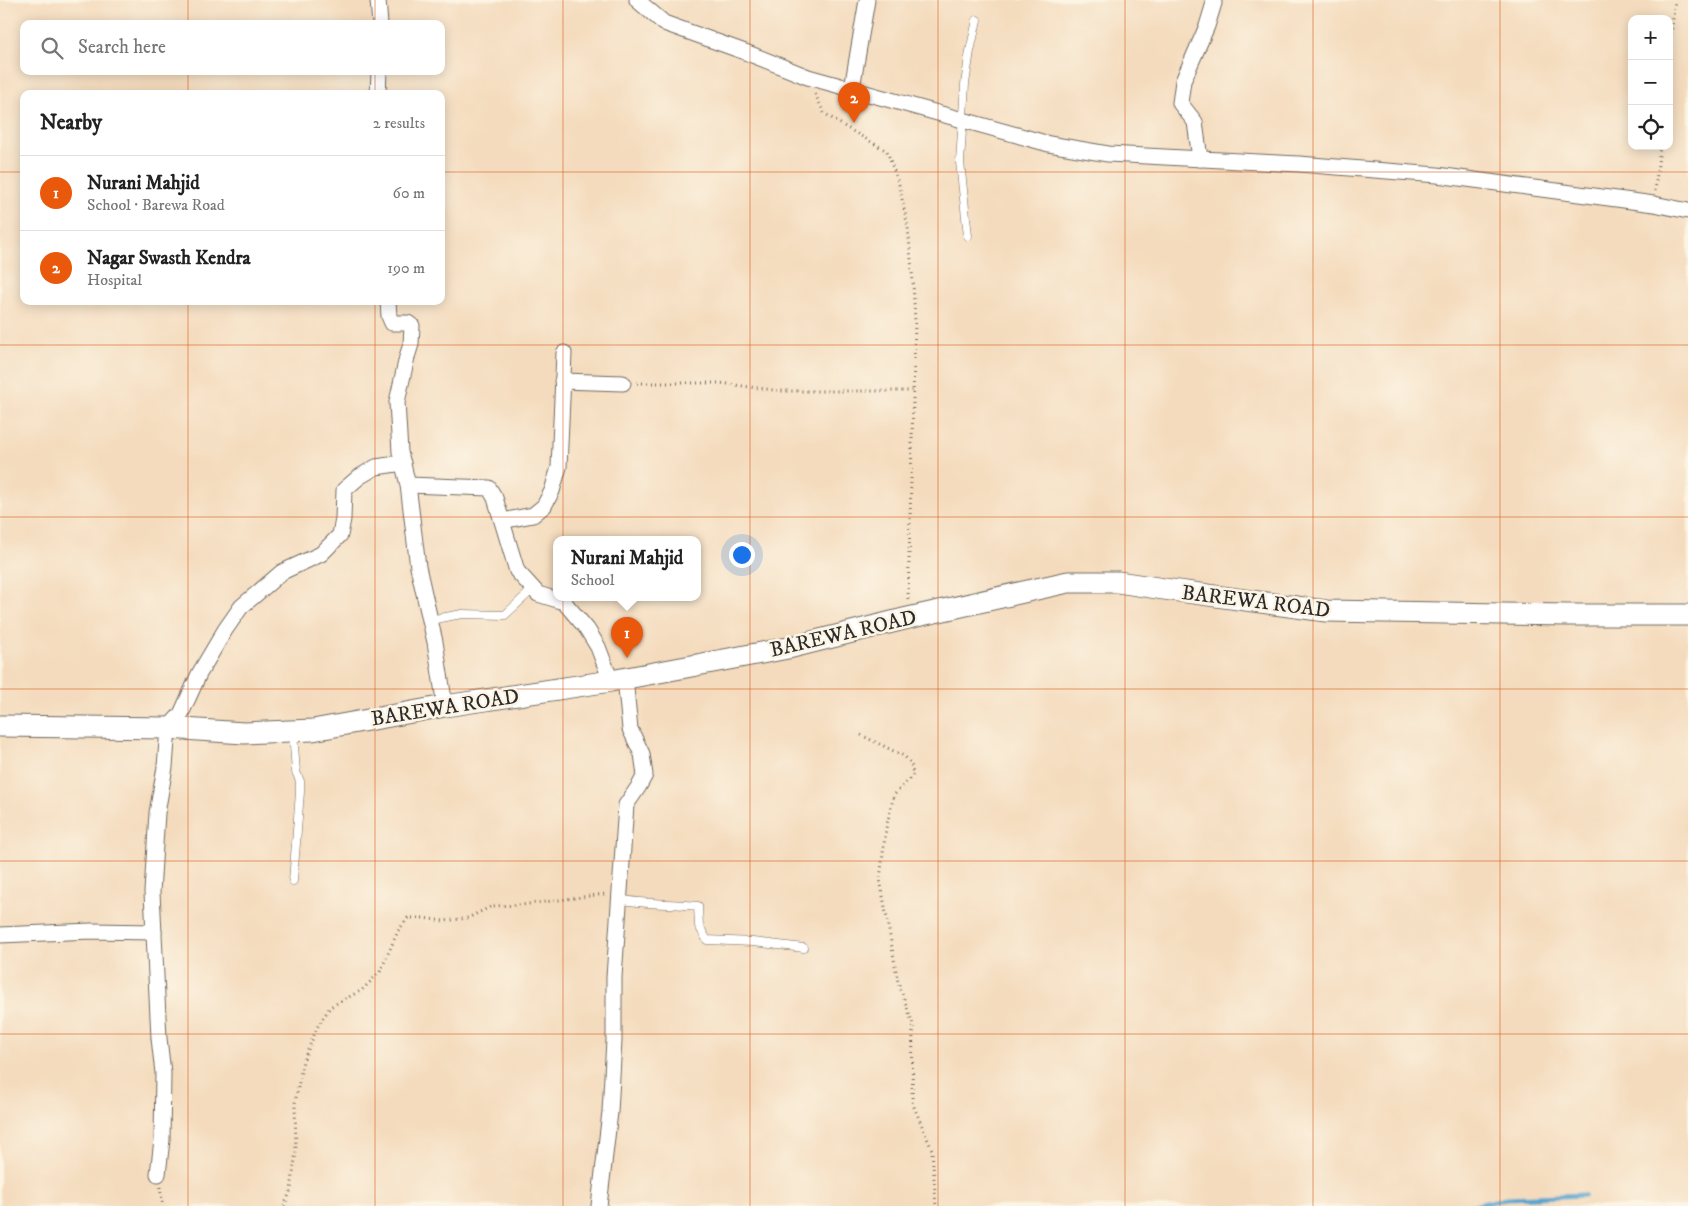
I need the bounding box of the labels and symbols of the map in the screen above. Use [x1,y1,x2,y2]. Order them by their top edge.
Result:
pin: 2 [838,82,870,123]
your location [729,542,755,568]
street label: BAREWA ROAD [1180,580,1332,624]
street label: BAREWA ROAD [767,604,919,663]
pin: 1 [611,617,643,658]
street label: BAREWA ROAD [369,683,521,733]

